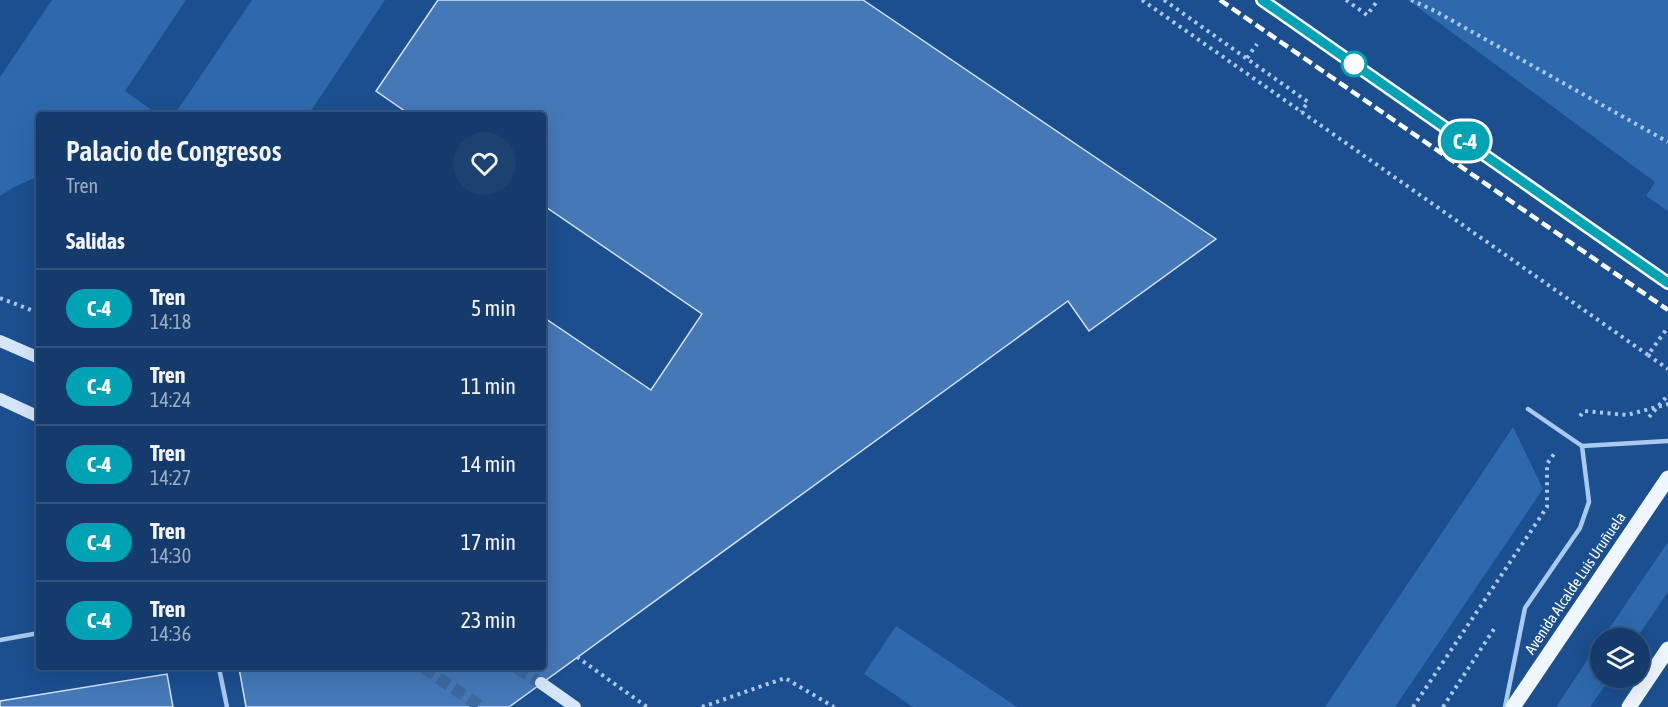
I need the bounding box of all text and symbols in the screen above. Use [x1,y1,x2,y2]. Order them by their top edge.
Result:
unlabelled marker [1341,51,1367,77]
line badge: C-4 [1430,122,1500,160]
text: C-4 [1453,129,1477,153]
button: heart [453,132,516,195]
text: Palacio de Congresos [66,135,282,167]
text: Tren [66,174,98,197]
text: Salidas [66,228,125,254]
text: Tren [150,284,186,310]
text: 5 min [471,295,516,321]
text: C-4 [87,296,111,320]
text: 14:18 [150,310,191,333]
text: Tren [150,362,186,388]
text: 11 min [461,373,516,399]
text: C-4 [87,374,111,398]
text: 14:24 [150,388,191,411]
text: Tren [150,440,186,466]
text: 14 min [461,451,516,477]
text: C-4 [87,452,111,476]
text: 14:27 [150,466,191,489]
street label: Avenida Alcalde Luis Uruñuela [1521,509,1629,657]
text: Tren [150,518,186,544]
text: 17 min [461,529,516,555]
text: C-4 [87,530,111,554]
text: 14:30 [150,544,191,567]
text: Tren [150,596,186,622]
text: 23 min [461,607,516,633]
text: C-4 [87,608,111,632]
text: 14:36 [150,622,191,645]
map controls [1590,628,1650,688]
button: layers [1590,628,1650,688]

